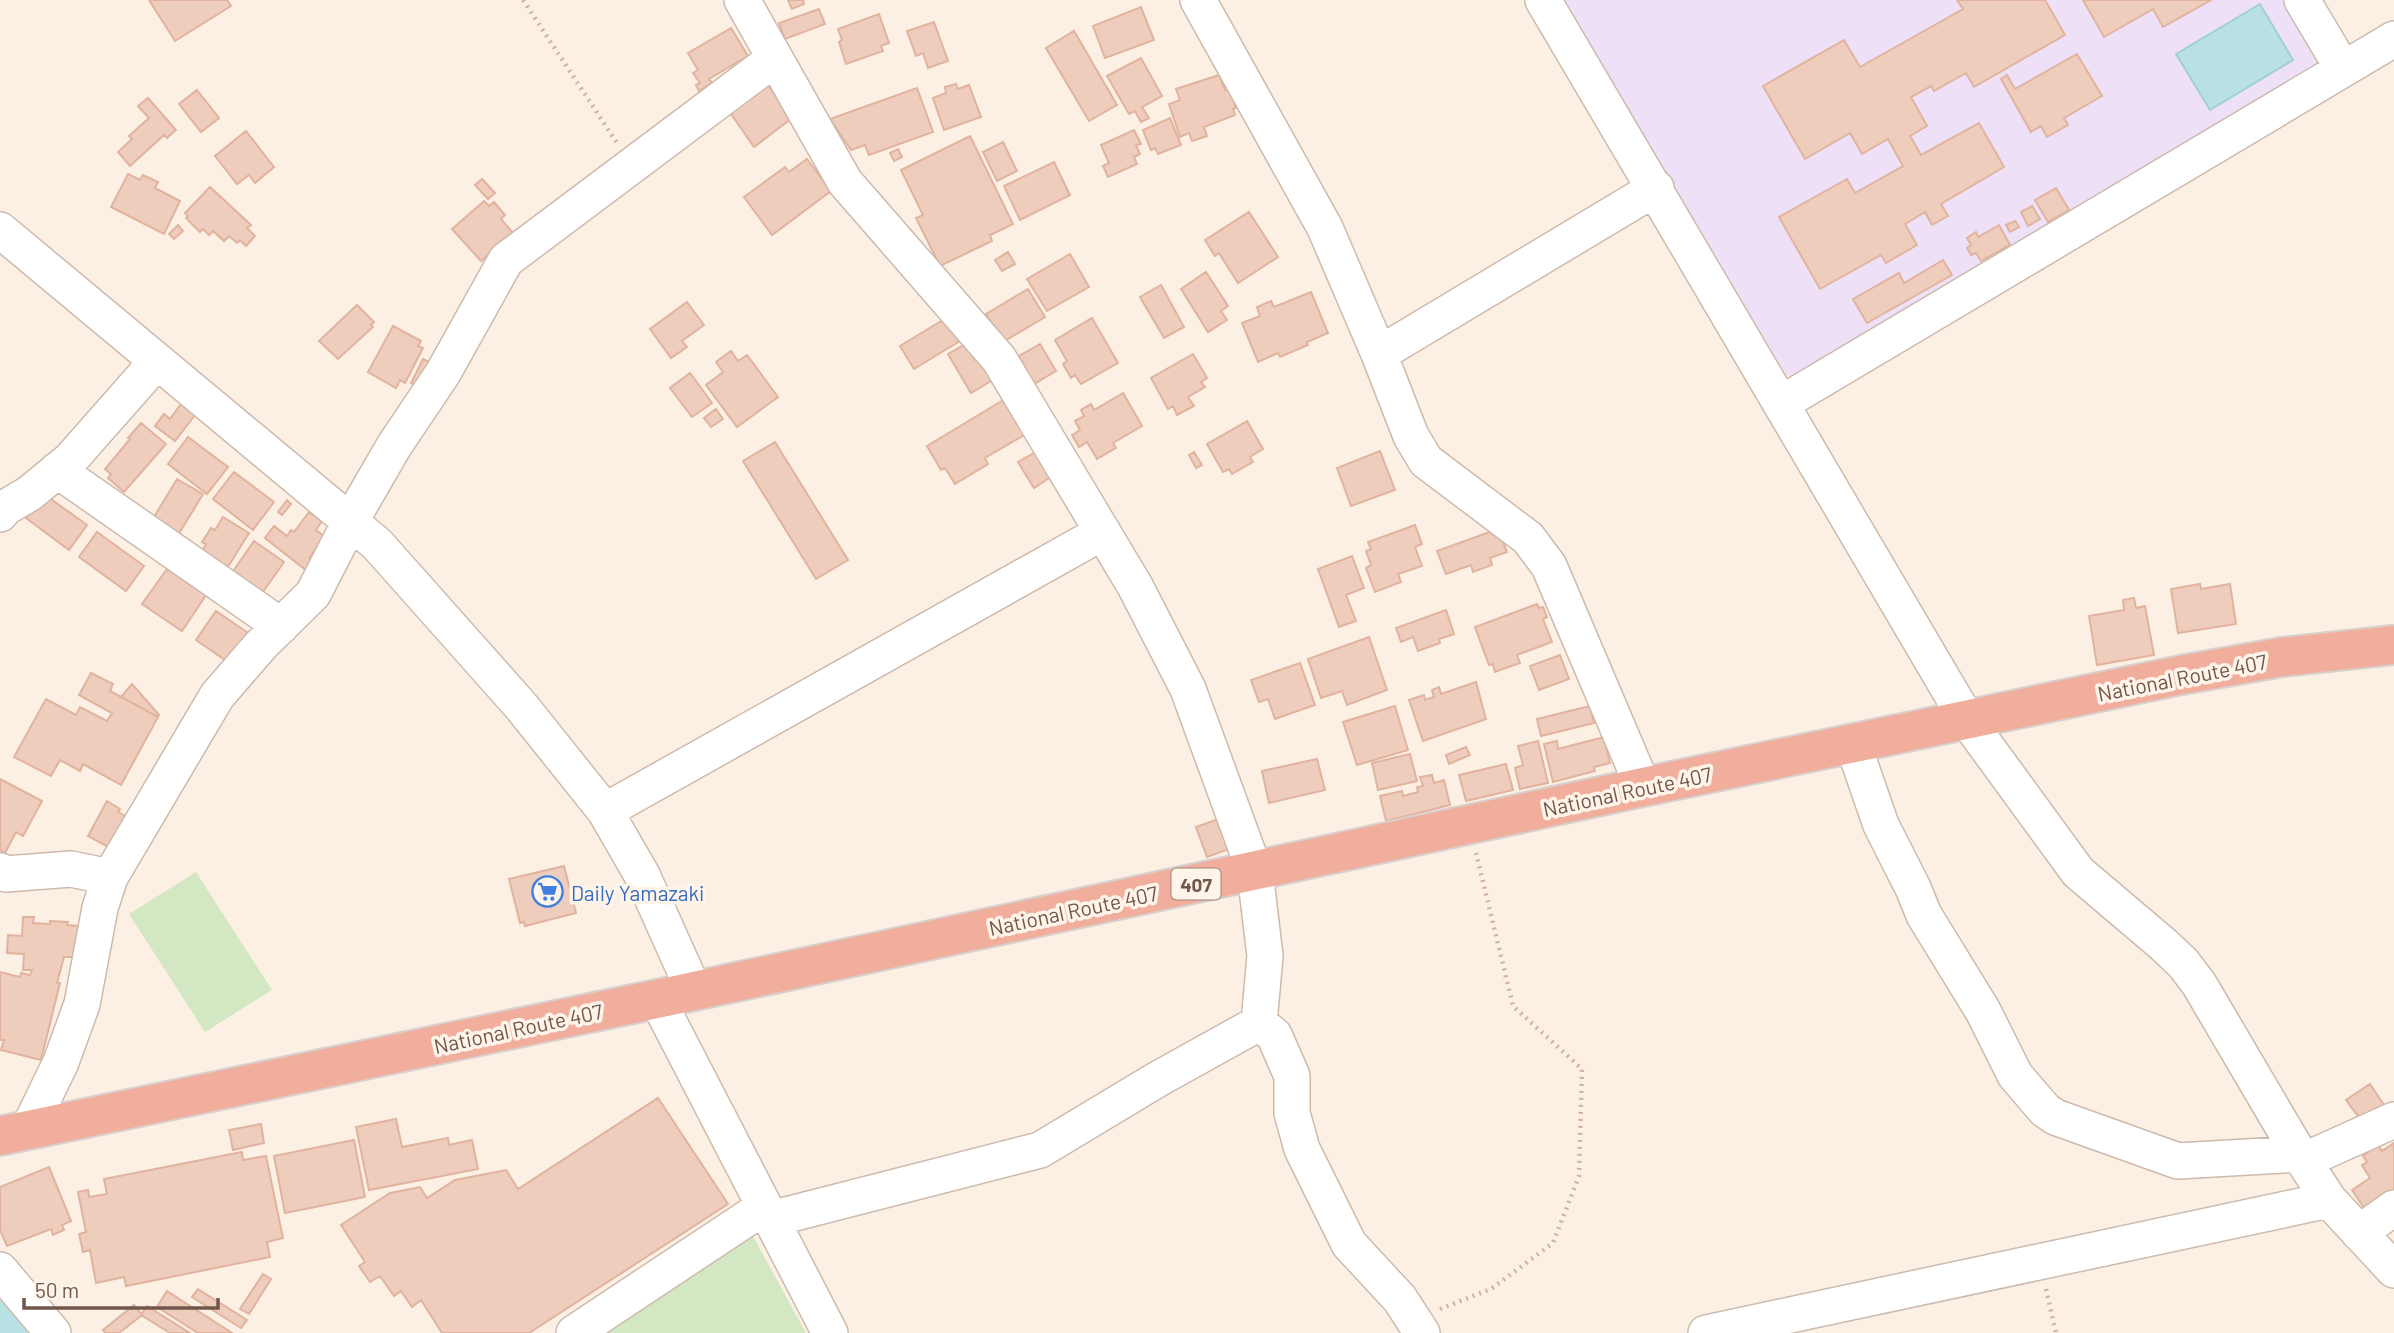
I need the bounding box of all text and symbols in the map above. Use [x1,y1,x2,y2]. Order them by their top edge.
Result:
street label: National Route 407 [2095,648,2269,706]
street label: National Route 407 [1540,761,1714,821]
road number: 407 [1172,869,1220,900]
supermarket icon: Daily Yamazaki [531,875,565,909]
place label: Daily Yamazaki [571,880,704,905]
street label: National Route 407 [986,880,1160,940]
street label: National Route 407 [431,998,605,1058]
scale bar [24,1266,219,1310]
text: 50 m [35,1277,79,1302]

